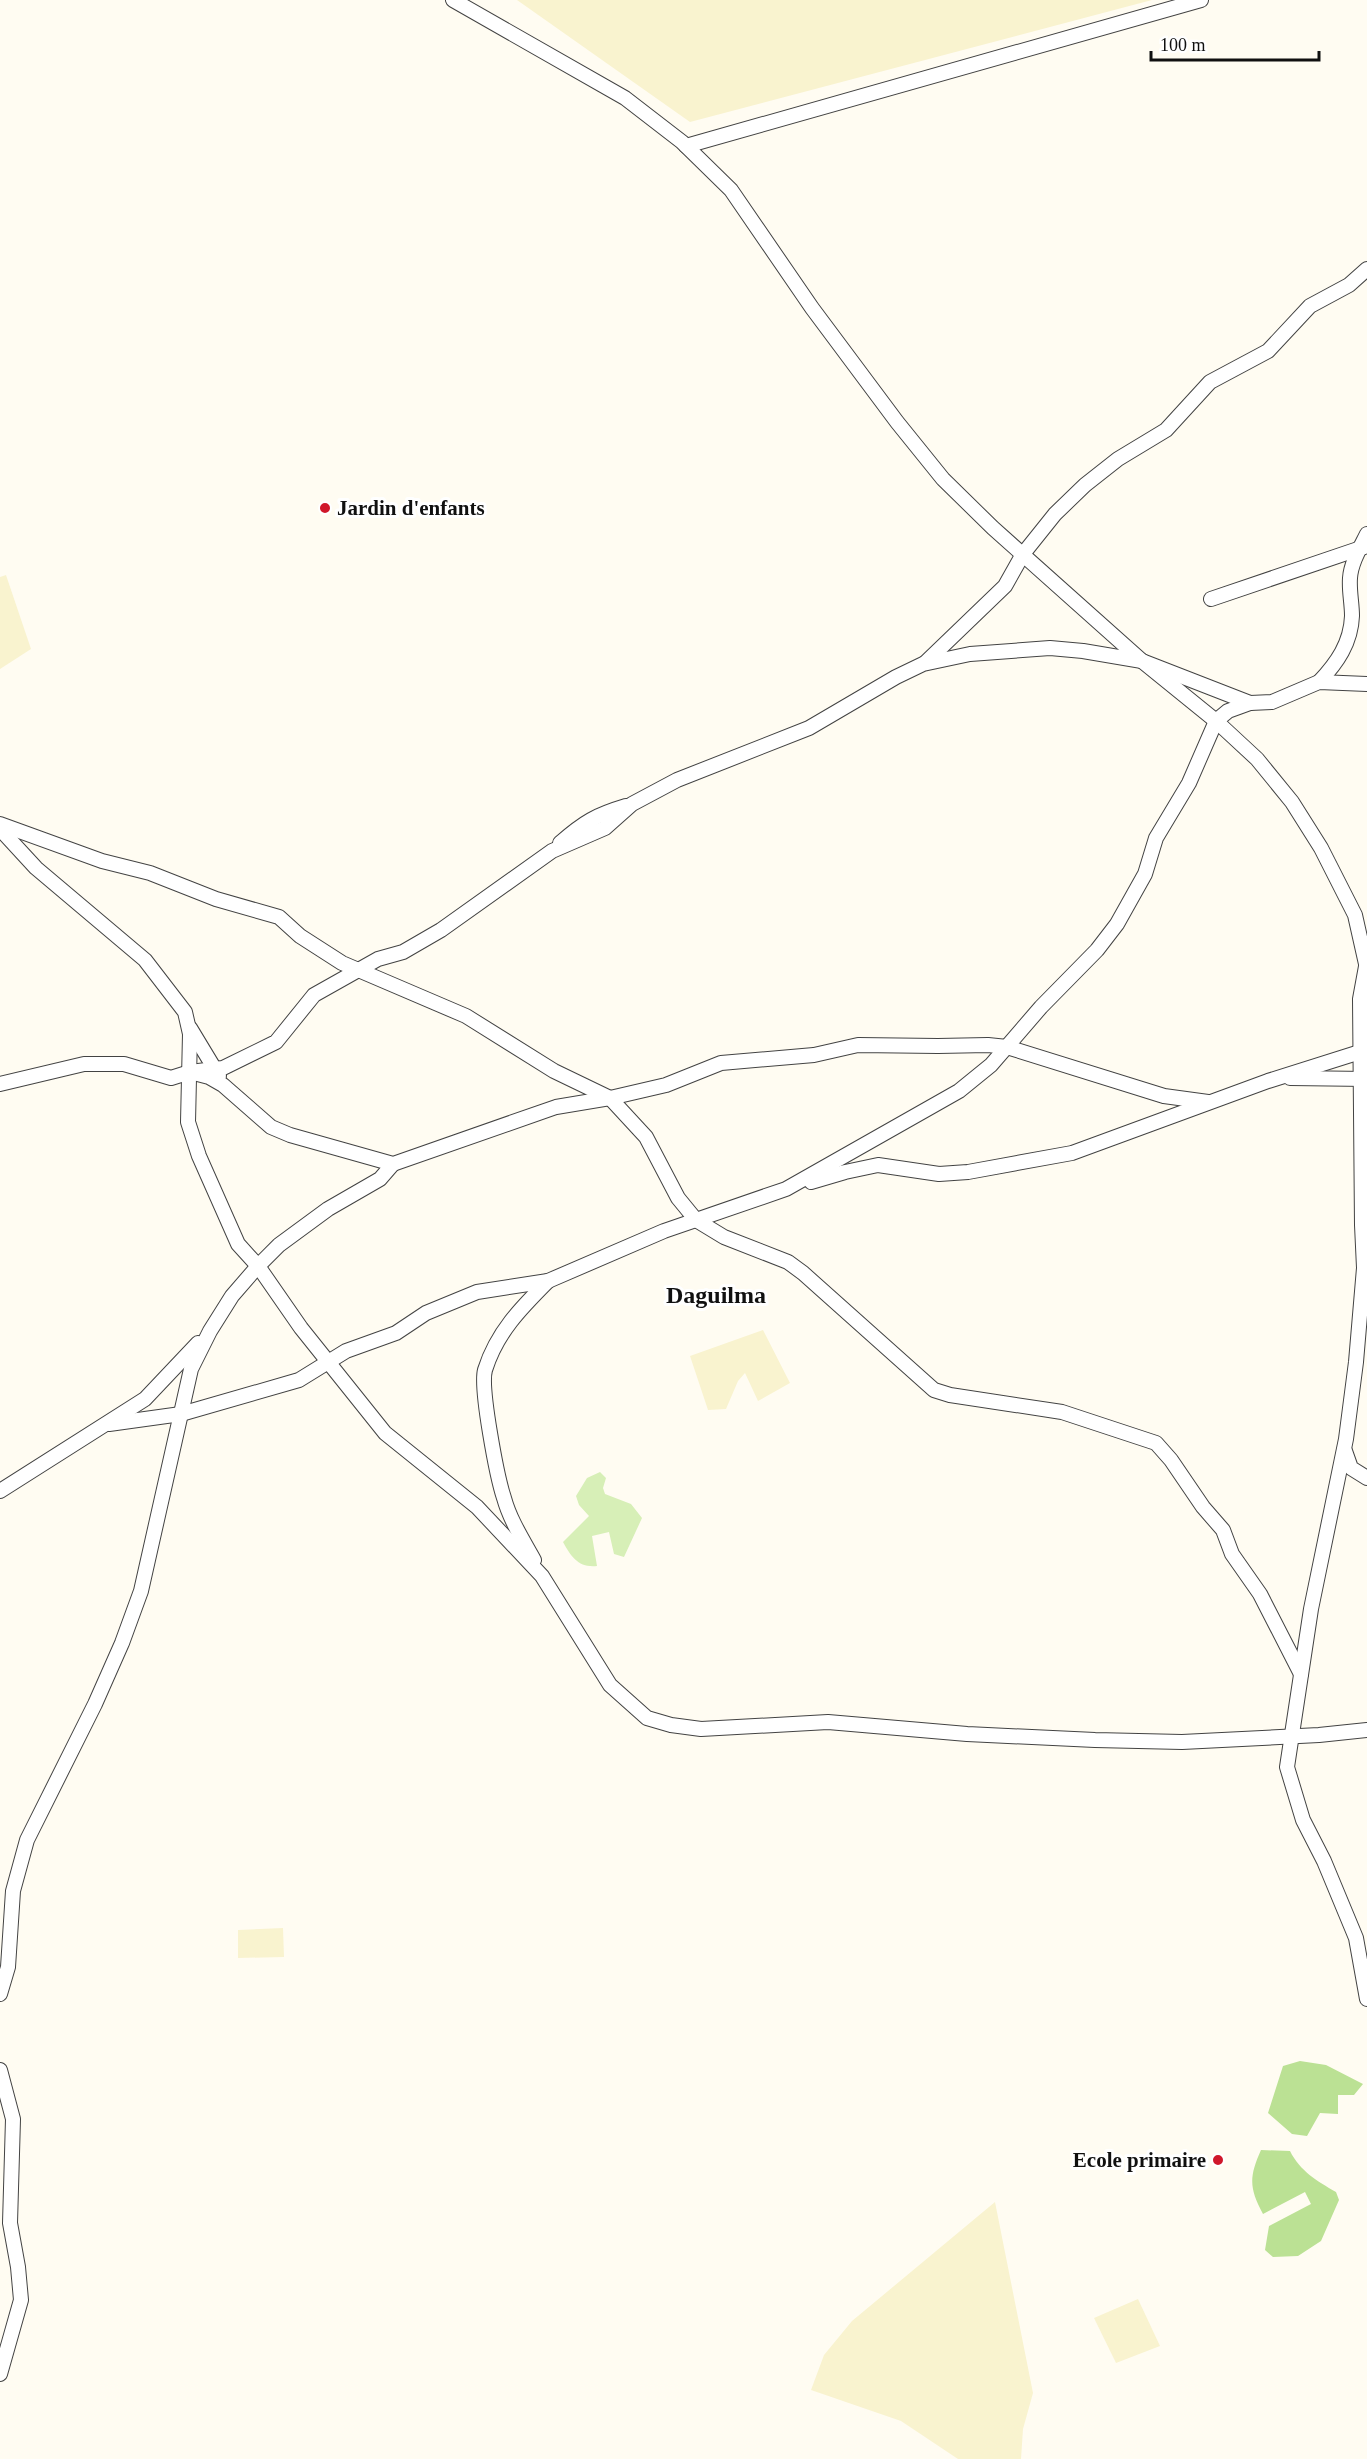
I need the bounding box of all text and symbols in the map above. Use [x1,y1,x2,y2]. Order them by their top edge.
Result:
scale bar [1151,24,1319,62]
text: 100 m [1160,35,1206,55]
place label: Jardin d'enfants [337,496,485,520]
marker: Jardin d'enfants [318,501,332,515]
district label: Daguilma [666,1282,766,1308]
place label: Ecole primaire [1073,2148,1206,2172]
marker: Ecole primaire [1211,2153,1225,2167]

